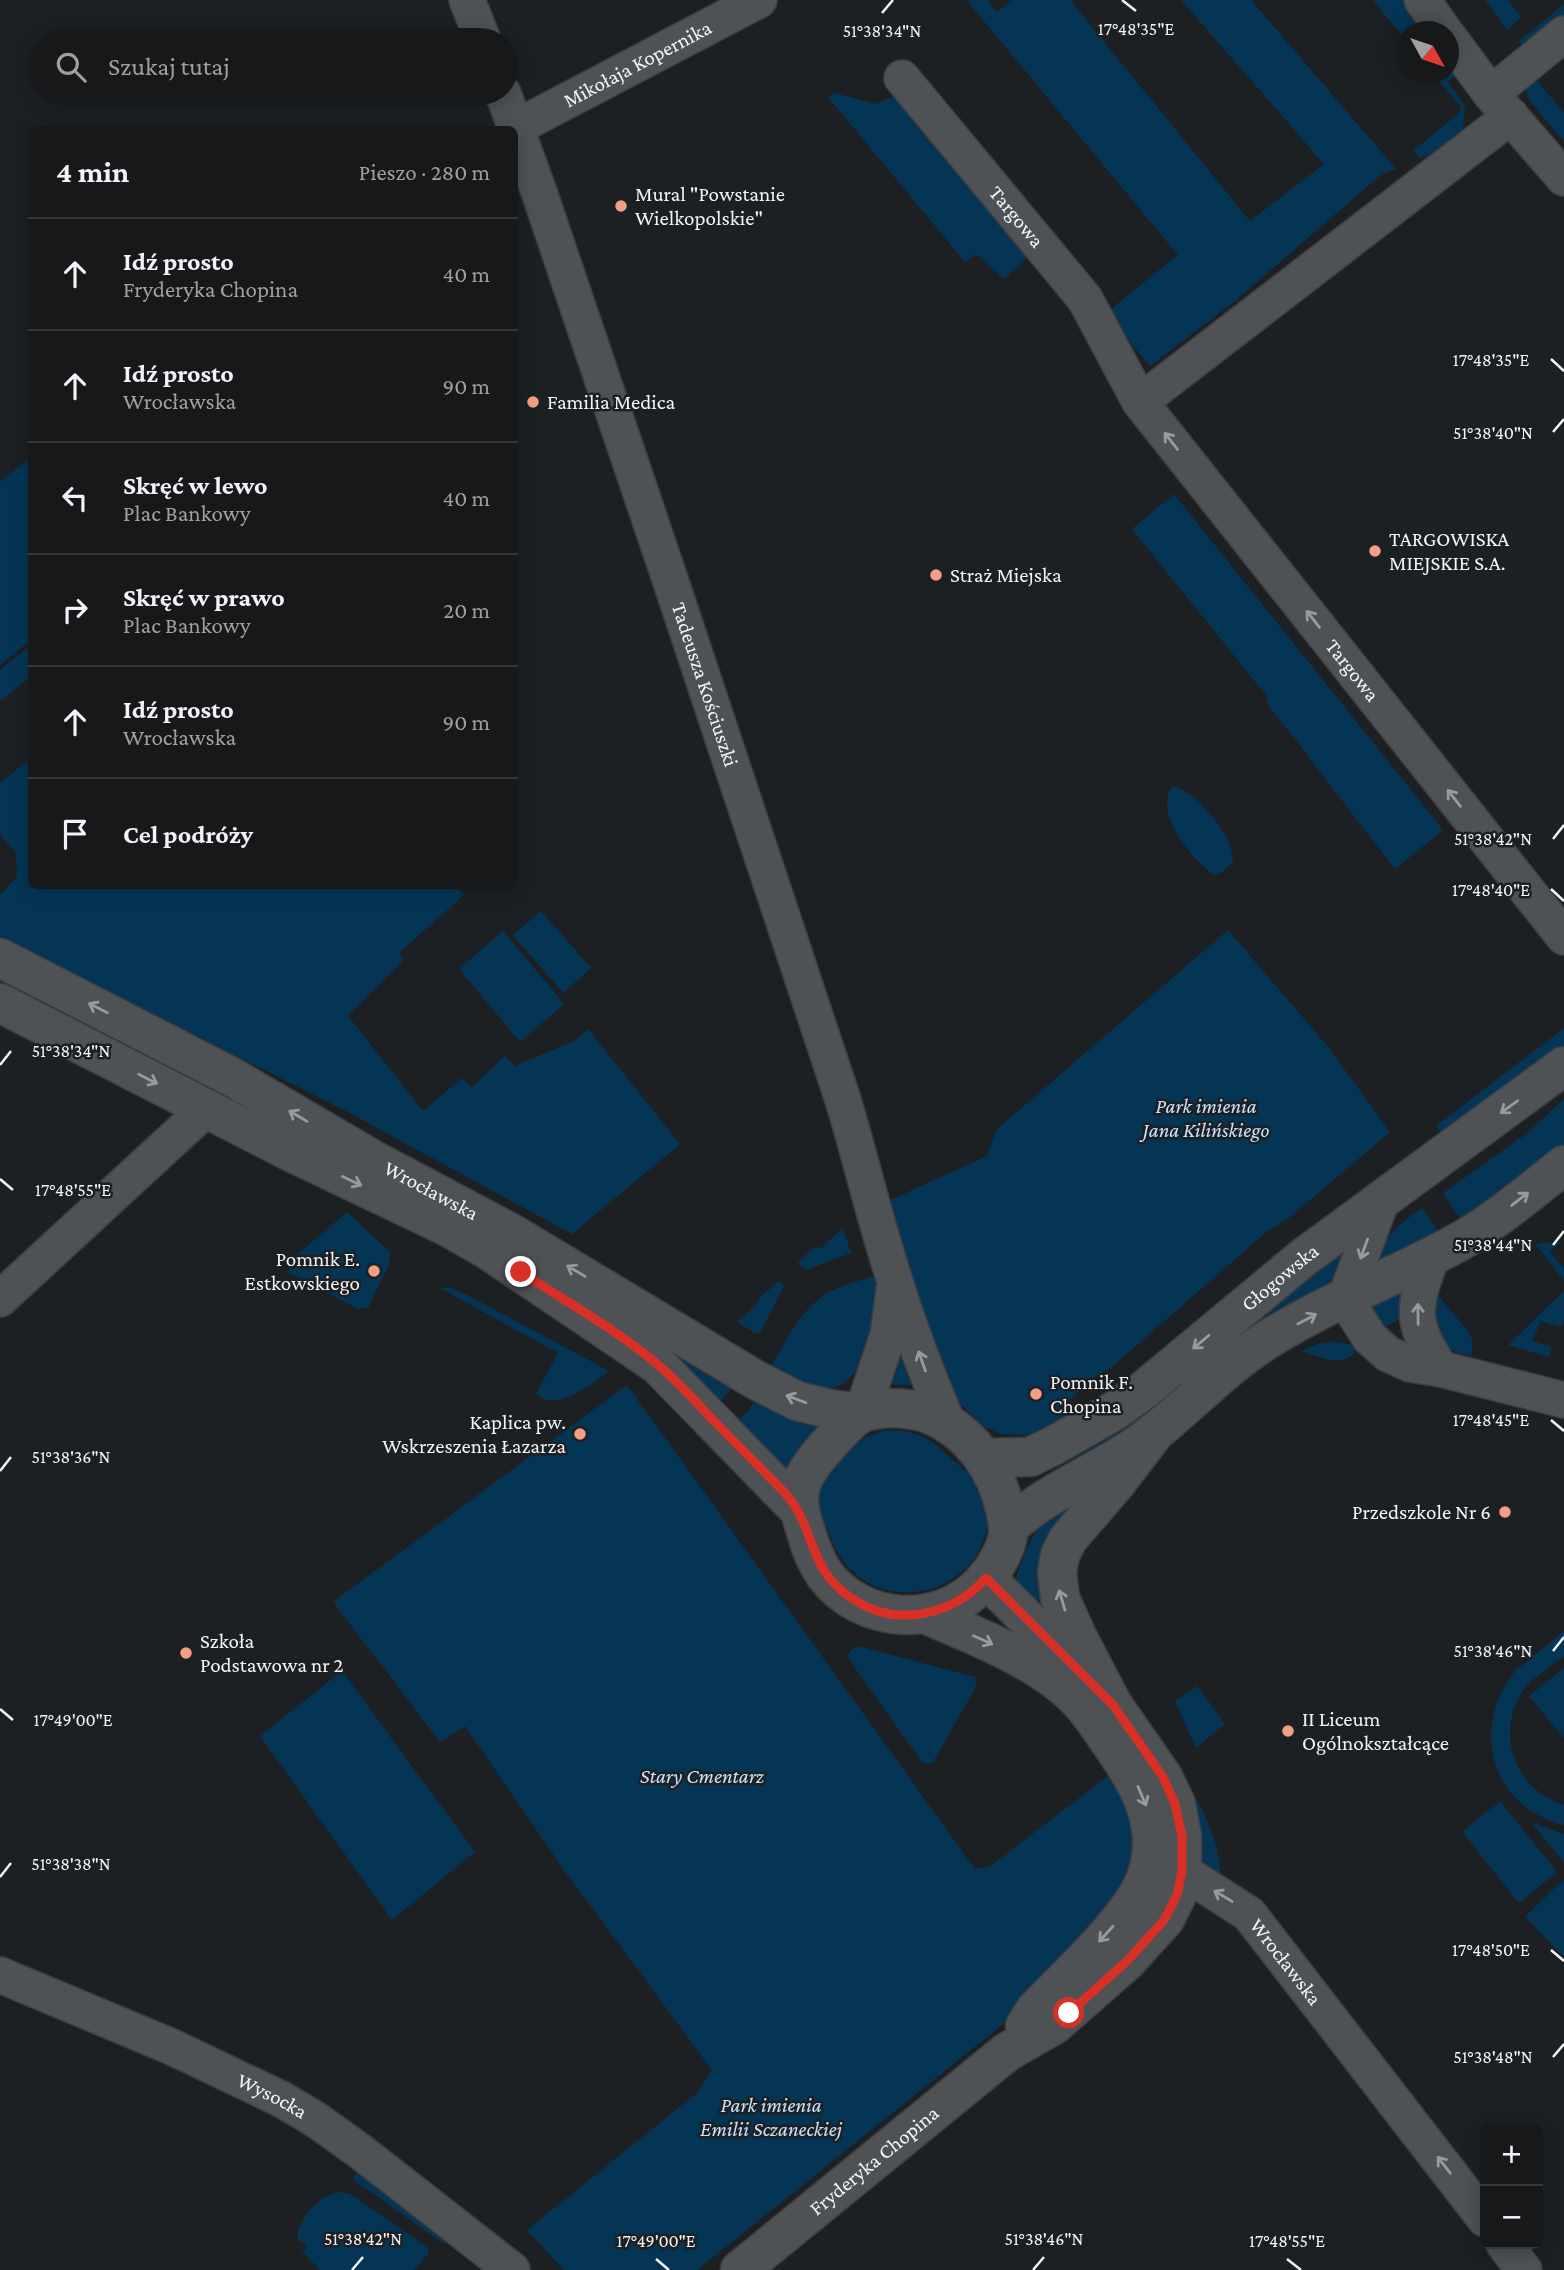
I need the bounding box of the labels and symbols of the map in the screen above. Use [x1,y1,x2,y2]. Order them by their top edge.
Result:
street label: Mikołaja Kopernika [559,15,716,112]
text: 17°48'35"E [1098,19,1174,39]
text: 51°38'34"N [843,21,921,41]
north arrow [1396,21,1459,84]
street label: Targowa [984,181,1050,253]
place label: Mural "Powstanie Wielkopolskie" [635,182,785,230]
marker: Mural "Powstanie Wielkopolskie" [613,198,629,214]
text: 17°48'35"E [1453,350,1529,370]
place label: Familia Medica [547,390,676,414]
marker: Familia Medica [525,394,541,410]
text: 51°38'40"N [1453,423,1533,443]
one-way arrow [1164,432,1179,451]
place label: TARGOWISKA MIEJSKIE S.A. [1389,527,1509,575]
marker: TARGOWISKA MIEJSKIE S.A. [1367,543,1383,559]
place label: Straż Miejska [950,563,1062,587]
marker: Straż Miejska [928,567,944,583]
street label: Tadeusza Kościuszki [667,599,744,770]
one-way arrow [1305,611,1320,629]
street label: Targowa [1321,634,1385,707]
one-way arrow [1446,789,1461,807]
text: 51°38'42"N [1454,829,1532,849]
text: 17°48'40"E [1452,880,1530,900]
one-way arrow [88,1001,109,1014]
text: 51°38'34"N [32,1041,110,1061]
one-way arrow [137,1072,158,1086]
park label: Park imienia Jana Kilińskiego [1139,1094,1269,1142]
one-way arrow [1500,1100,1519,1114]
one-way arrow [288,1109,308,1123]
street label: Wrocławska [380,1156,483,1225]
one-way arrow [341,1175,362,1188]
text: 17°48'55"E [35,1180,111,1200]
one-way arrow [1511,1192,1529,1207]
text: 51°38'44"N [1454,1235,1532,1255]
street label: Głogowska [1236,1238,1323,1316]
one-way arrow [1357,1238,1369,1260]
place label: Pomnik E. Estkowskiego [244,1247,360,1295]
route end [505,1256,536,1287]
marker: Pomnik E. Estkowskiego [366,1263,382,1279]
one-way arrow [566,1264,586,1278]
one-way arrow [1411,1303,1425,1326]
one-way arrow [1296,1311,1317,1325]
one-way arrow [1193,1334,1211,1350]
one-way arrow [915,1350,928,1372]
place label: Pomnik F. Chopina [1050,1370,1133,1418]
marker: Pomnik F. Chopina [1028,1386,1044,1402]
one-way arrow [786,1392,807,1404]
place label: Kaplica pw. Wskrzeszenia Łazarza [382,1410,566,1458]
text: 17°48'45"E [1453,1410,1529,1430]
marker: Kaplica pw. Wskrzeszenia Łazarza [572,1426,588,1442]
text: 51°38'36"N [32,1447,111,1467]
place label: Przedszkole Nr 6 [1352,1500,1491,1524]
marker: Przedszkole Nr 6 [1497,1504,1513,1520]
one-way arrow [1054,1590,1067,1612]
place label: Szkoła Podstawowa nr 2 [200,1629,344,1677]
one-way arrow [972,1634,993,1647]
text: 51°38'46"N [1454,1641,1533,1661]
marker: Szkoła Podstawowa nr 2 [178,1645,194,1661]
place label: II Liceum Ogólnokształcące [1302,1707,1449,1755]
text: 17°49'00"E [33,1710,113,1730]
marker: II Liceum Ogólnokształcące [1280,1723,1296,1739]
park label: Stary Cmentarz [640,1764,765,1788]
one-way arrow [1137,1784,1150,1806]
text: 51°38'38"N [31,1854,111,1874]
one-way arrow [1213,1888,1233,1902]
street label: Wrocławska [1245,1914,1327,2010]
one-way arrow [1098,1925,1114,1943]
text: 17°48'50"E [1452,1940,1530,1960]
route start [1053,1997,1084,2028]
text: 51°38'48"N [1453,2047,1533,2067]
street label: Wysocka [233,2068,312,2124]
park label: Park imienia Emilii Sczaneckiej [700,2093,843,2141]
street label: Fryderyka Chopina [804,2101,944,2220]
one-way arrow [1436,2157,1451,2175]
text: 51°38'42"N [324,2229,402,2249]
text: 51°38'46"N [1005,2229,1084,2249]
text: 17°49'00"E [616,2231,696,2251]
text: 17°48'55"E [1249,2231,1325,2251]

